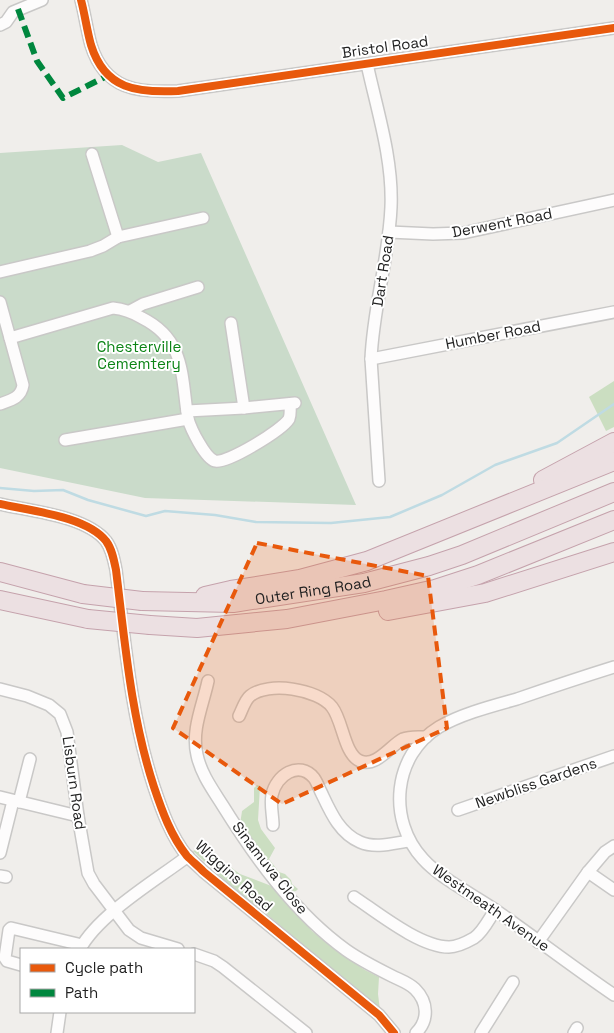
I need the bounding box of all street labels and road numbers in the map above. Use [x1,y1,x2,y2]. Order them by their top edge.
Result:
street label: Bristol Road [340,31,429,62]
street label: Derwent Road [450,203,554,242]
street label: Dart Road [368,234,398,308]
street label: Humber Road [444,316,542,353]
street label: Outer Ring Road [254,572,373,609]
street label: Lisburn Road [59,735,90,831]
street label: Newbliss Gardens [473,753,599,812]
street label: Sinamuva Close [228,818,313,918]
street label: Wiggins Road [192,836,277,915]
street label: Westmeath Avenue [429,860,554,955]

